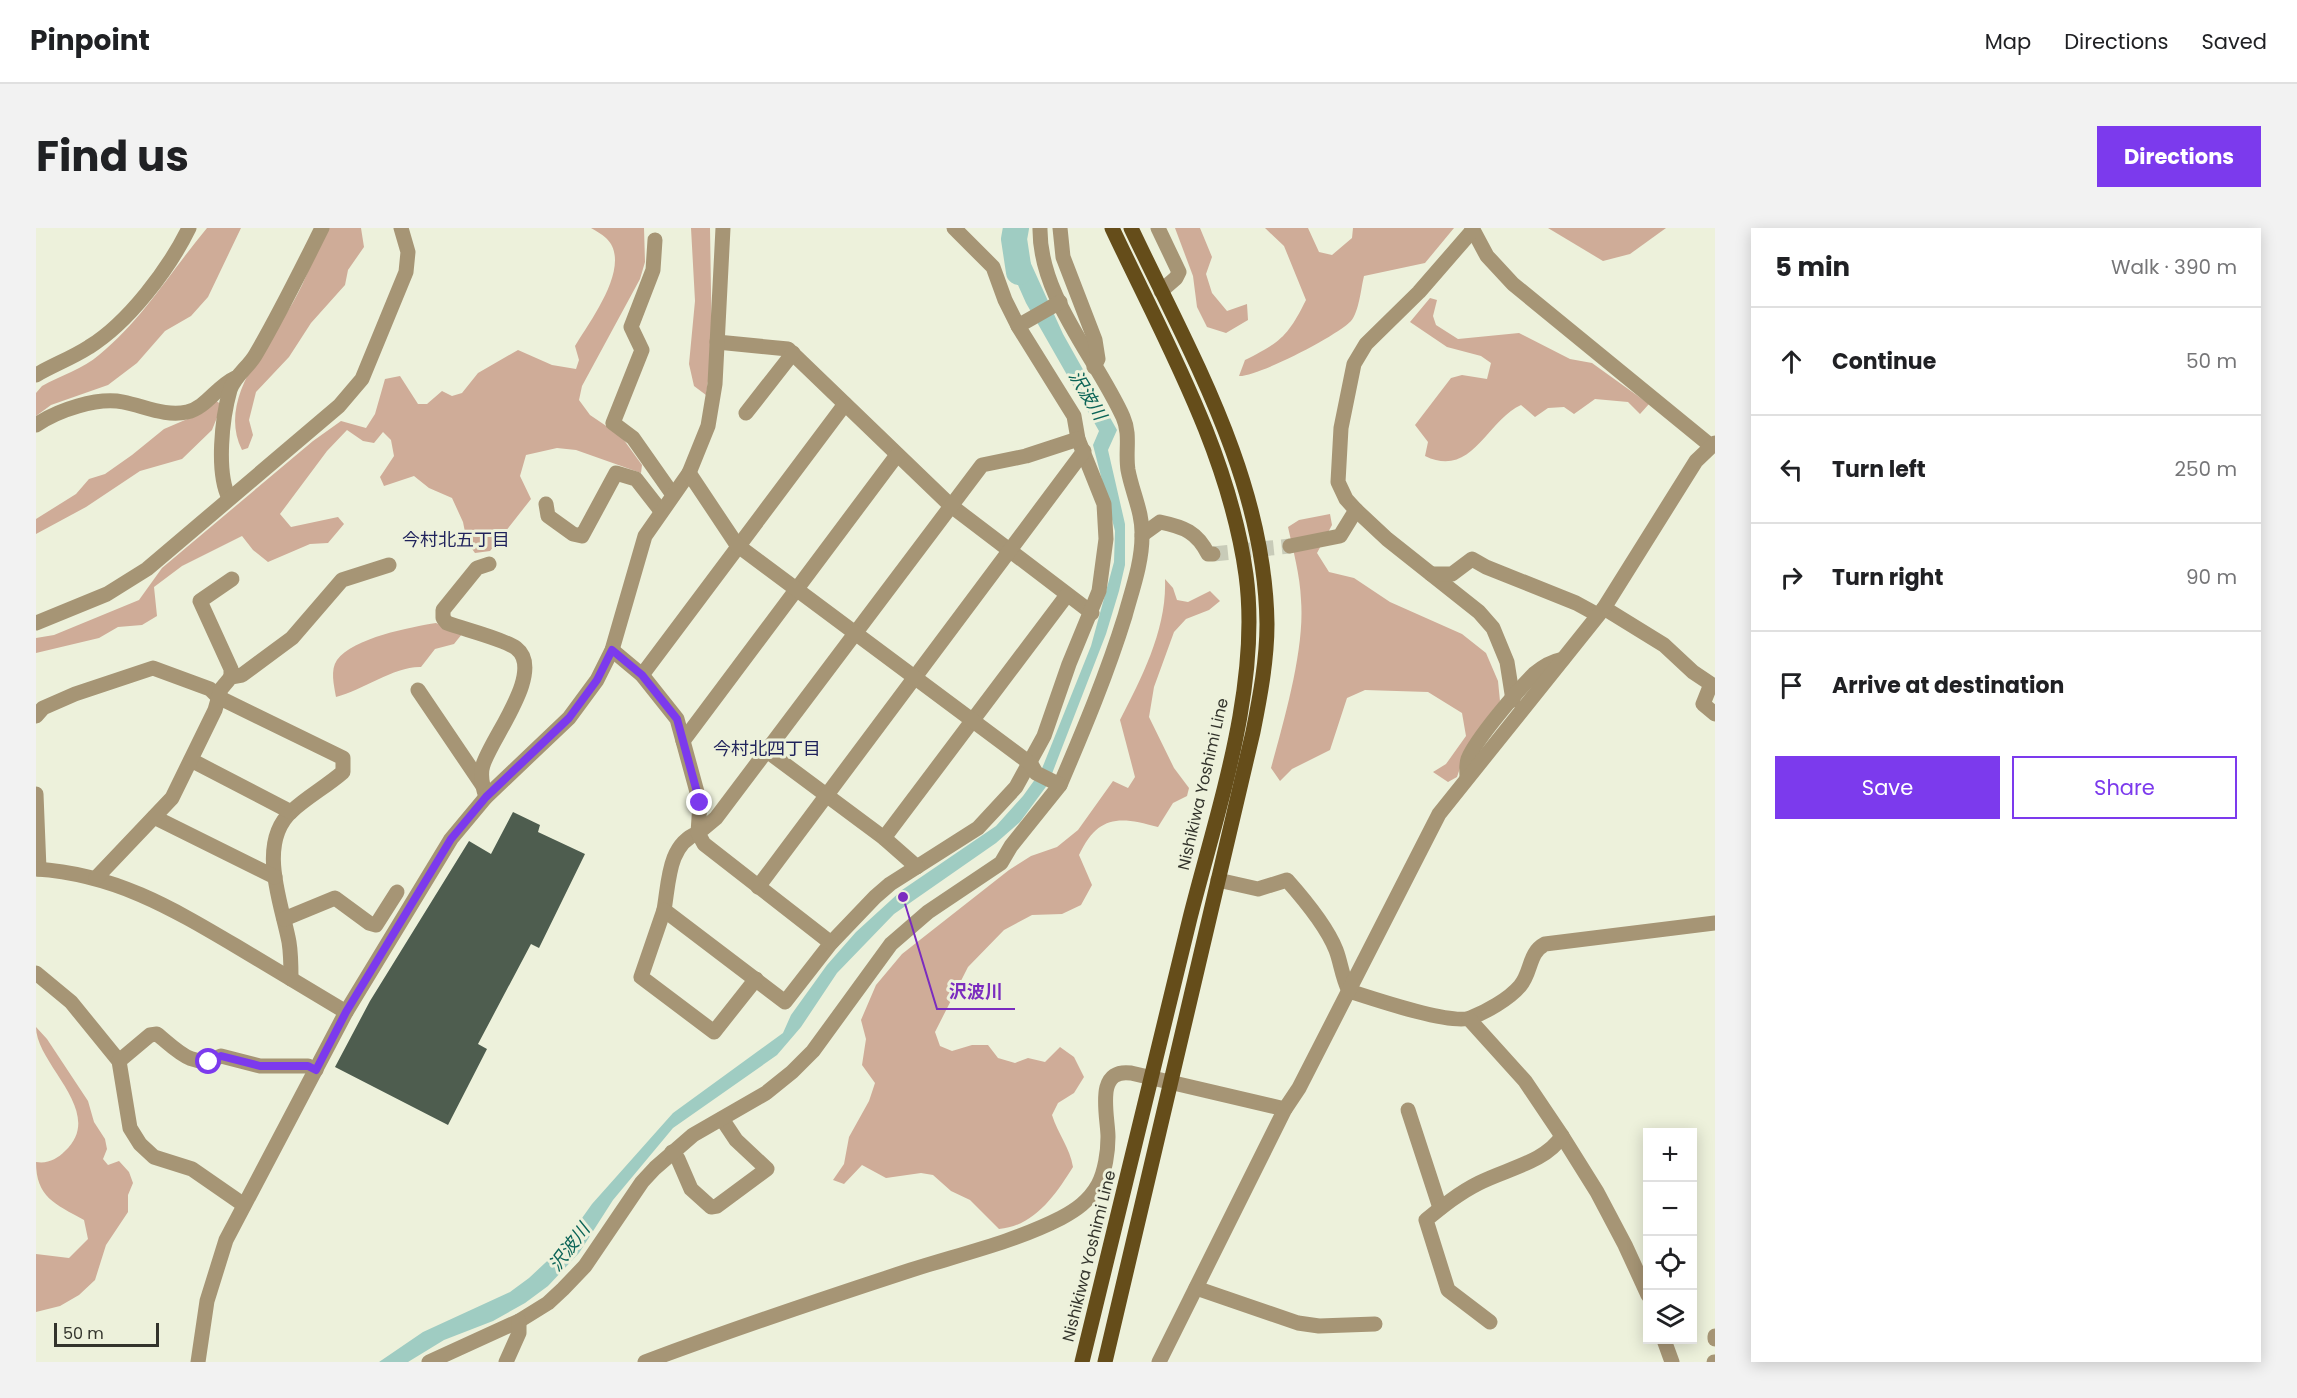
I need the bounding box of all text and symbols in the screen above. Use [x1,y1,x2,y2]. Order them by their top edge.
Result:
text: Pinpoint [30,21,150,60]
text: Map [1985,27,2031,56]
text: Directions [2064,27,2168,56]
text: Saved [2201,27,2267,56]
button: Directions [2097,126,2261,187]
text: Find us [36,127,189,186]
text: 5 min [1775,249,1850,285]
text: Walk · 390 m [2111,253,2237,281]
icon: ahead [1775,345,1808,378]
text: Continue [1832,346,1936,377]
text: 50 m [2186,347,2237,375]
water label: 沢波川 [1063,365,1114,426]
icon: left [1775,453,1808,486]
text: Turn left [1832,454,1926,485]
text: 250 m [2174,455,2237,483]
district label: 今村北五丁目 [402,527,510,552]
icon: right [1775,561,1808,594]
text: Turn right [1832,562,1943,593]
text: 90 m [2186,563,2237,591]
icon: arrive [1775,669,1808,702]
text: Arrive at destination [1832,670,2064,701]
street label: Nishikiwa Yoshimi Line [1172,696,1234,872]
district label: 今村北四丁目 [713,736,821,761]
button: Save [1775,756,2000,819]
button: Share [2012,756,2237,819]
route end [686,789,712,815]
callout: 沢波川 [937,973,1015,1009]
text: 沢波川 [949,979,1003,1004]
route start [195,1048,221,1074]
map controls [1643,1128,1697,1344]
button: + [1643,1128,1697,1182]
street label: Nishikiwa Yoshimi Line [1057,1168,1121,1344]
button: − [1643,1182,1697,1236]
water label: 沢波川 [543,1216,596,1276]
button: locate [1643,1236,1697,1290]
button: layers [1643,1290,1697,1344]
scale bar [54,1320,159,1348]
text: 50 m [63,1322,104,1345]

